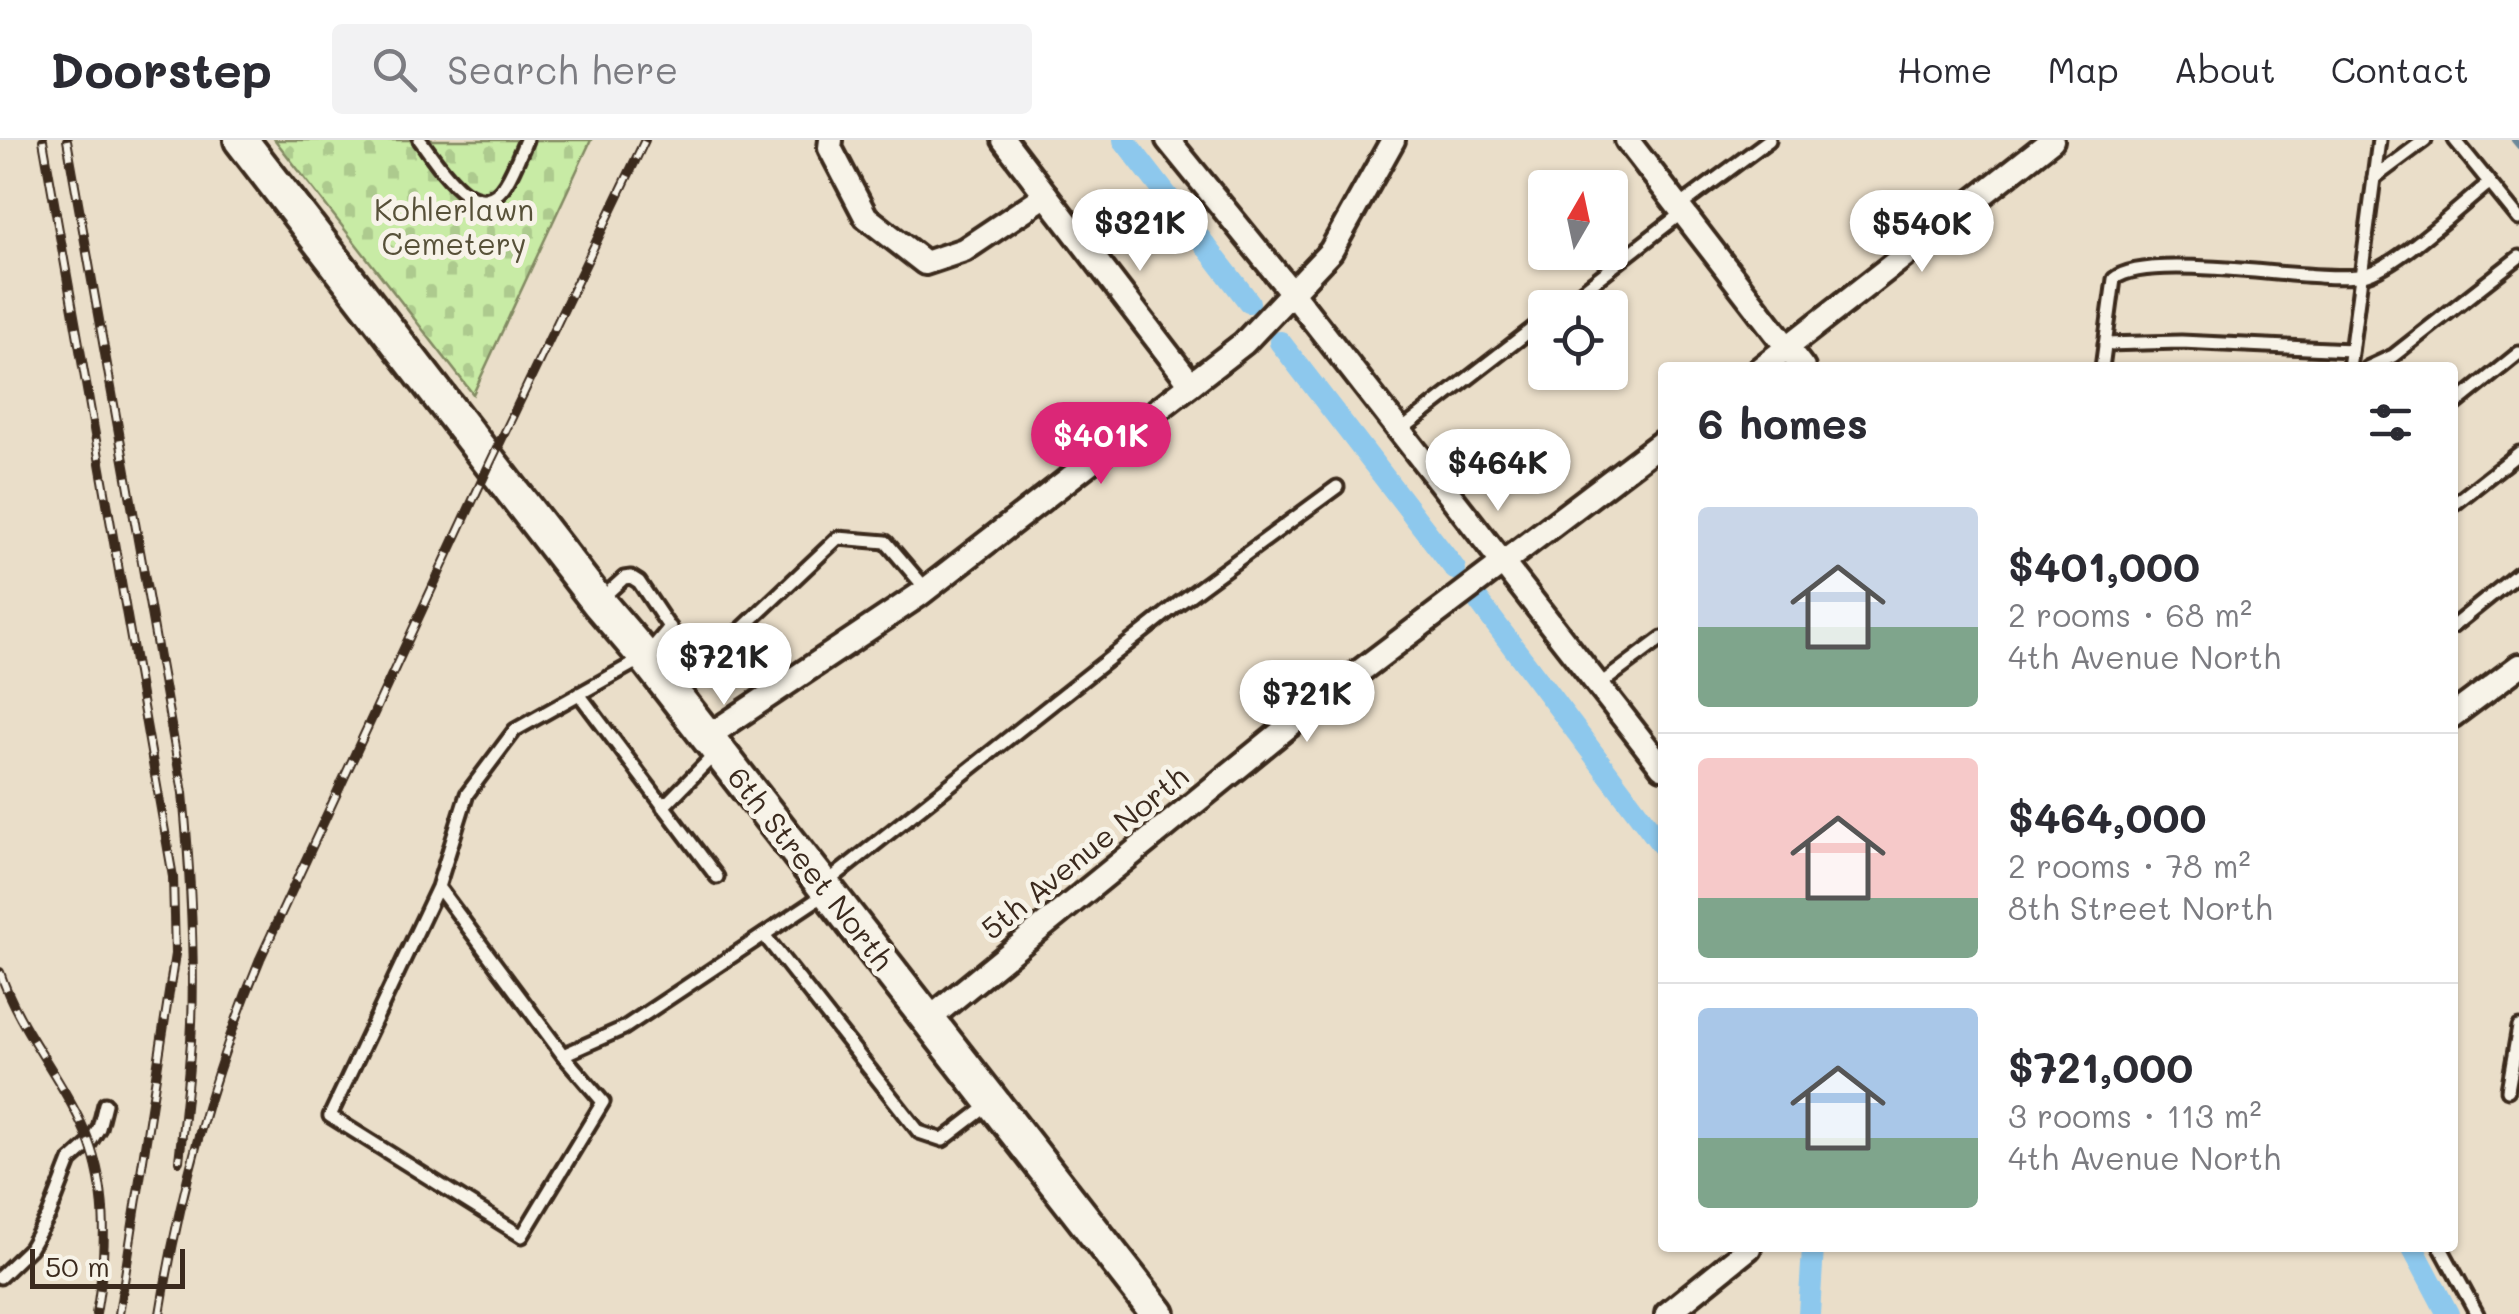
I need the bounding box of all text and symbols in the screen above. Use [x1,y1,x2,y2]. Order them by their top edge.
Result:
search box [332,24,1032,114]
text: Doorstep [50,38,272,100]
icon: search [367,42,422,97]
text: Search here [447,44,678,94]
text: Home [1897,46,1993,92]
text: Map [2048,46,2119,92]
text: About [2174,46,2276,92]
text: Contact [2331,46,2469,92]
north arrow [1528,170,1628,270]
map controls [1528,170,1628,390]
park label: Kohlerlawn Cemetery [374,189,534,263]
pin: $321K [1070,189,1210,274]
pin: $540K [1852,190,1992,275]
text: $321K [1094,200,1186,242]
text: $540K [1872,201,1972,243]
button: locate [1528,290,1628,390]
text: 6 homes [1698,395,1868,450]
icon: filters [2363,395,2418,450]
pin: $401K [1031,402,1171,487]
text: $401K [1053,413,1149,455]
pin: $464K [1428,429,1568,514]
text: $464K [1448,440,1548,482]
text: $401,000 [2008,538,2200,593]
icon: home [1778,547,1898,667]
text: 2 rooms · 68 m² [2008,593,2252,635]
pin: $721K [654,623,794,708]
text: $721K [679,634,769,676]
text: 4th Avenue North [2008,635,2281,677]
pin: $721K [1237,660,1377,745]
text: $721K [1262,671,1352,713]
street label: 5th Avenue North [972,755,1196,947]
street label: 6th Street North [719,758,904,978]
text: $464,000 [2008,789,2207,844]
icon: home [1778,798,1898,918]
text: 2 rooms · 78 m² [2008,844,2251,886]
text: 8th Street North [2008,886,2273,928]
text: $721,000 [2008,1039,2193,1094]
icon: home [1778,1048,1898,1168]
text: 3 rooms · 113 m² [2008,1094,2262,1136]
text: 4th Avenue North [2008,1136,2281,1178]
scale bar [30,1244,185,1288]
text: 50 m [45,1248,110,1284]

